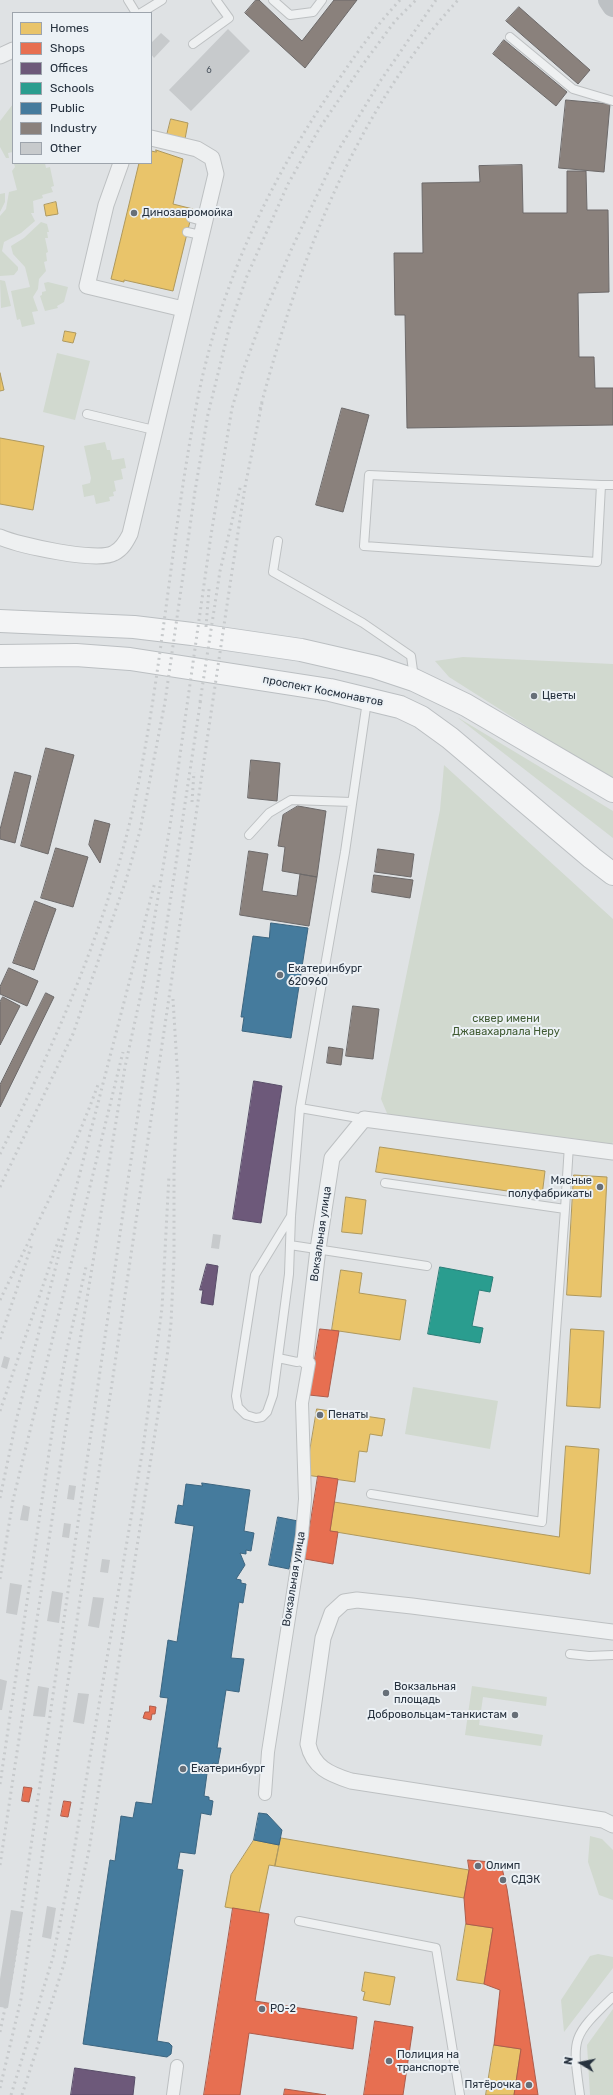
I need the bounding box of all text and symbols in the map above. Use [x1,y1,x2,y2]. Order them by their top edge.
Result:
legend [12,12,152,164]
text: Homes [50,21,89,35]
text: Shops [50,41,85,55]
text: Offices [50,61,88,75]
house number: 6 [206,65,212,75]
text: Schools [50,81,94,95]
text: Public [50,101,85,115]
text: Industry [50,121,97,135]
text: Other [50,141,81,155]
place label: Динозавромойка [142,206,233,220]
marker: Динозавромойка [129,208,139,218]
street label: проспект Космонавтов [262,673,384,709]
place label: Цветы [542,689,576,703]
marker: Цветы [529,691,539,701]
place label: Екатеринбург 620960 [288,962,362,988]
marker: Екатеринбург 620960 [275,970,285,980]
park label: сквер имени Джавахарлала Неру [452,1012,560,1038]
place label: Мясные полуфабрикаты [508,1174,592,1200]
marker: Мясные полуфабрикаты [595,1182,605,1192]
street label: Вокзальная улица [308,1185,334,1283]
place label: Пенаты [328,1408,368,1422]
marker: Пенаты [315,1410,325,1420]
street label: Вокзальная улица [280,1530,308,1628]
place label: Вокзальная площадь [394,1680,456,1706]
marker: Вокзальная площадь [381,1688,391,1698]
place label: Добровольцам-танкистам [367,1708,507,1722]
marker: Добровольцам-танкистам [510,1710,520,1720]
place label: Екатеринбург [191,1762,265,1776]
marker: Екатеринбург [178,1764,188,1774]
place label: Олимп [486,1859,520,1873]
marker: Олимп [473,1861,483,1871]
place label: СДЭК [511,1873,540,1887]
marker: СДЭК [498,1875,508,1885]
place label: РО-2 [270,2002,296,2016]
marker: РО-2 [257,2004,267,2014]
north arrow [561,2043,601,2083]
place label: Полиция на транспорте [397,2048,459,2074]
marker: Полиция на транспорте [384,2056,394,2066]
text: N [562,2056,576,2066]
place label: Пятёрочка [464,2078,521,2092]
marker: Пятёрочка [524,2080,534,2090]

